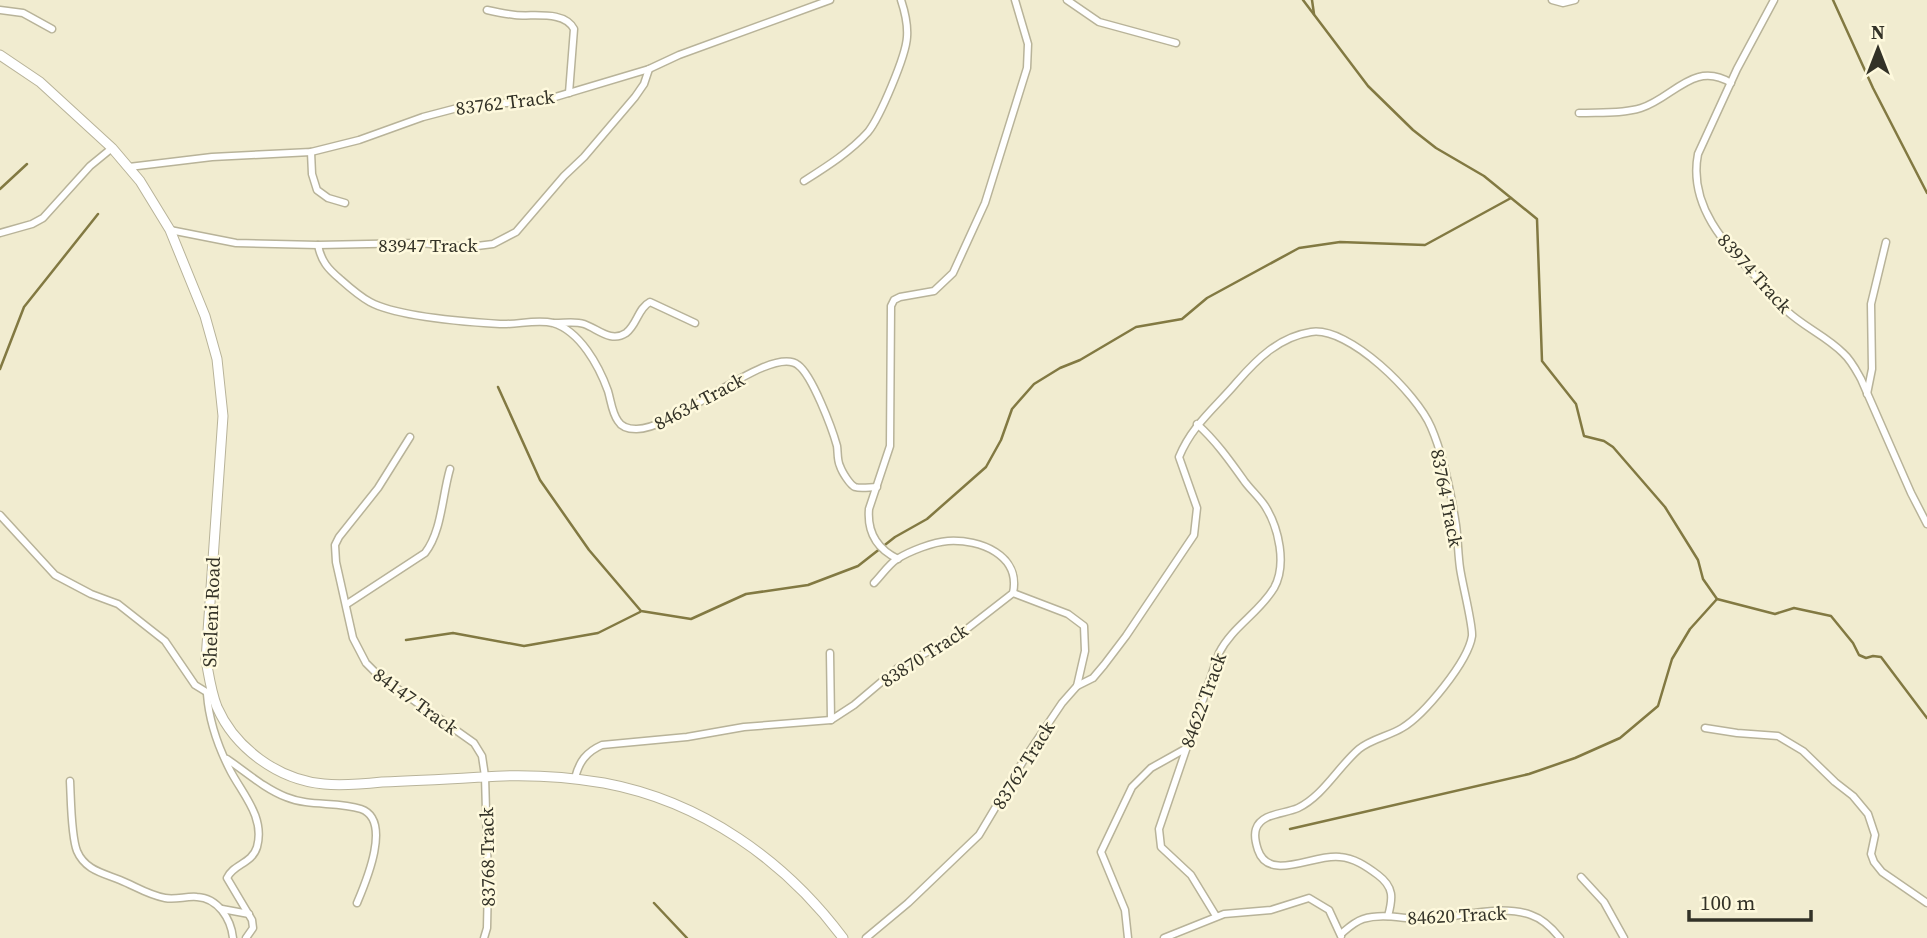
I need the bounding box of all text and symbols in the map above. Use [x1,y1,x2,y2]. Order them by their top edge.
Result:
north arrow [1843,14,1913,84]
text: N [1871,19,1885,45]
street label: 83762 Track [454,83,557,121]
street label: 83974 Track [1712,227,1798,319]
street label: 83947 Track [378,232,478,258]
street label: 84634 Track [649,366,750,436]
street label: 83764 Track [1425,447,1469,550]
street label: Sheleni Road [196,556,226,668]
street label: 83870 Track [875,617,973,693]
street label: 84622 Track [1174,648,1232,751]
street label: 84147 Track [368,661,464,741]
street label: 83762 Track [986,715,1061,814]
street label: 83768 Track [473,806,501,907]
scale bar [1689,878,1812,922]
text: 100 m [1700,888,1755,917]
street label: 84620 Track [1407,899,1508,931]

